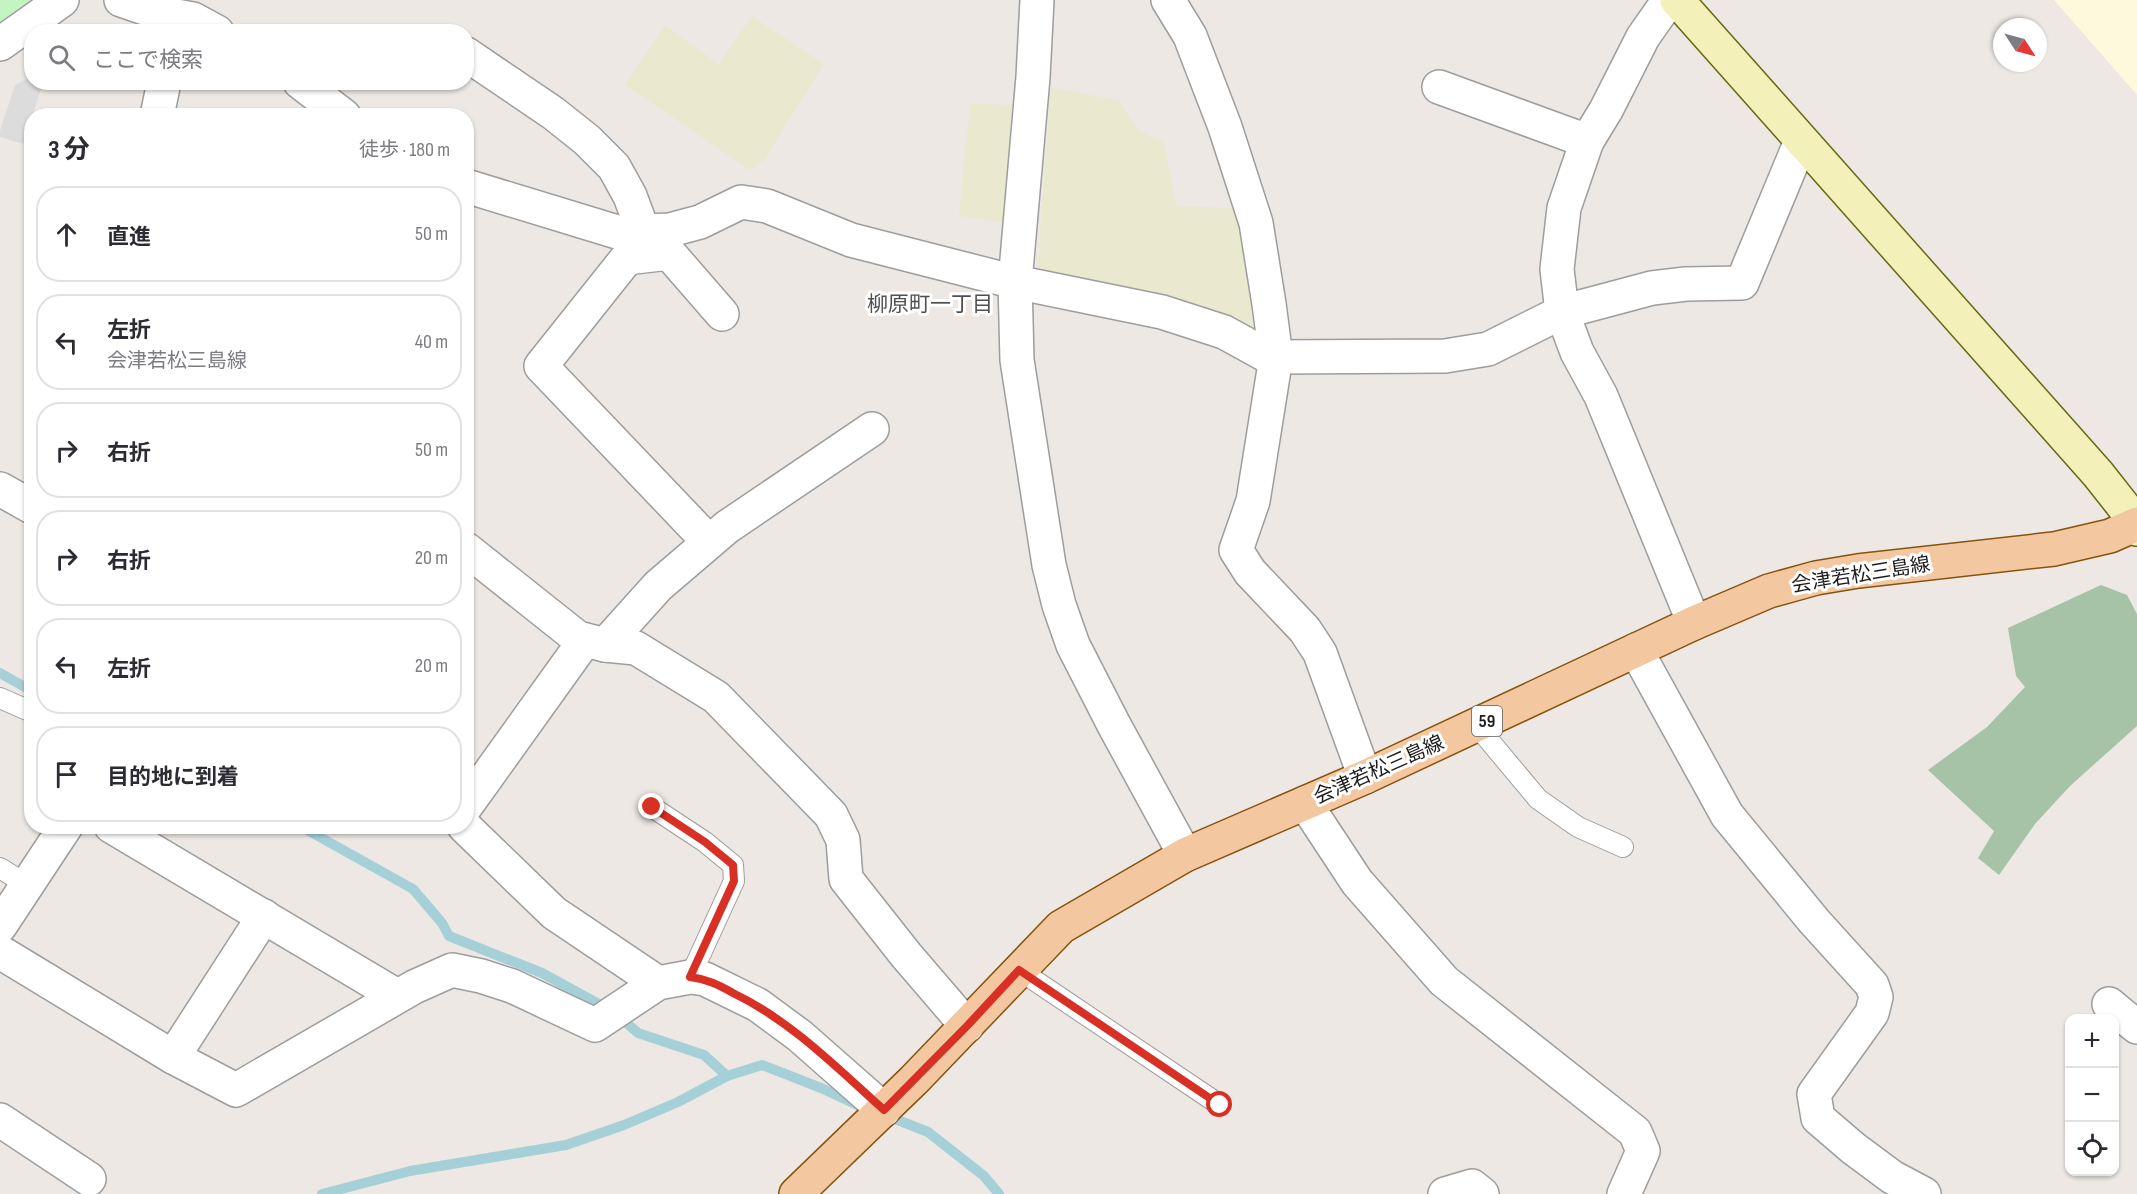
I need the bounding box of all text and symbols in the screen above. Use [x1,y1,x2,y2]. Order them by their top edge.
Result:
north arrow [1993,18,2047,72]
search box [24,24,474,90]
icon: search [45,41,78,74]
text: ここで検索 [93,47,203,74]
text: 3 分 [48,135,90,166]
text: 徒歩 · 180 m [359,138,450,162]
icon: ahead [50,218,83,251]
text: 50 m [415,222,448,246]
text: 直進 [107,224,151,251]
district label: 柳原町一丁目 [867,292,993,317]
text: 左折 [107,317,151,344]
icon: left [50,326,83,359]
text: 40 m [415,330,448,354]
text: 会津若松三島線 [107,349,247,373]
icon: right [50,434,83,467]
text: 50 m [415,438,448,462]
text: 右折 [107,440,151,467]
icon: right [50,542,83,575]
text: 20 m [415,546,448,570]
text: 右折 [107,548,151,575]
street label: 会津若松三島線 [1790,552,1932,598]
icon: left [50,650,83,683]
text: 20 m [415,654,448,678]
text: 左折 [107,656,151,683]
road number: 59 [1472,706,1502,736]
street label: 会津若松三島線 [1310,731,1448,809]
icon: arrive [50,758,83,791]
text: 目的地に到着 [107,764,239,791]
route end [638,793,664,819]
map controls [2065,1014,2119,1176]
button: + [2065,1014,2119,1068]
button: − [2065,1068,2119,1122]
route start [1206,1091,1232,1117]
button: locate [2065,1122,2119,1176]

